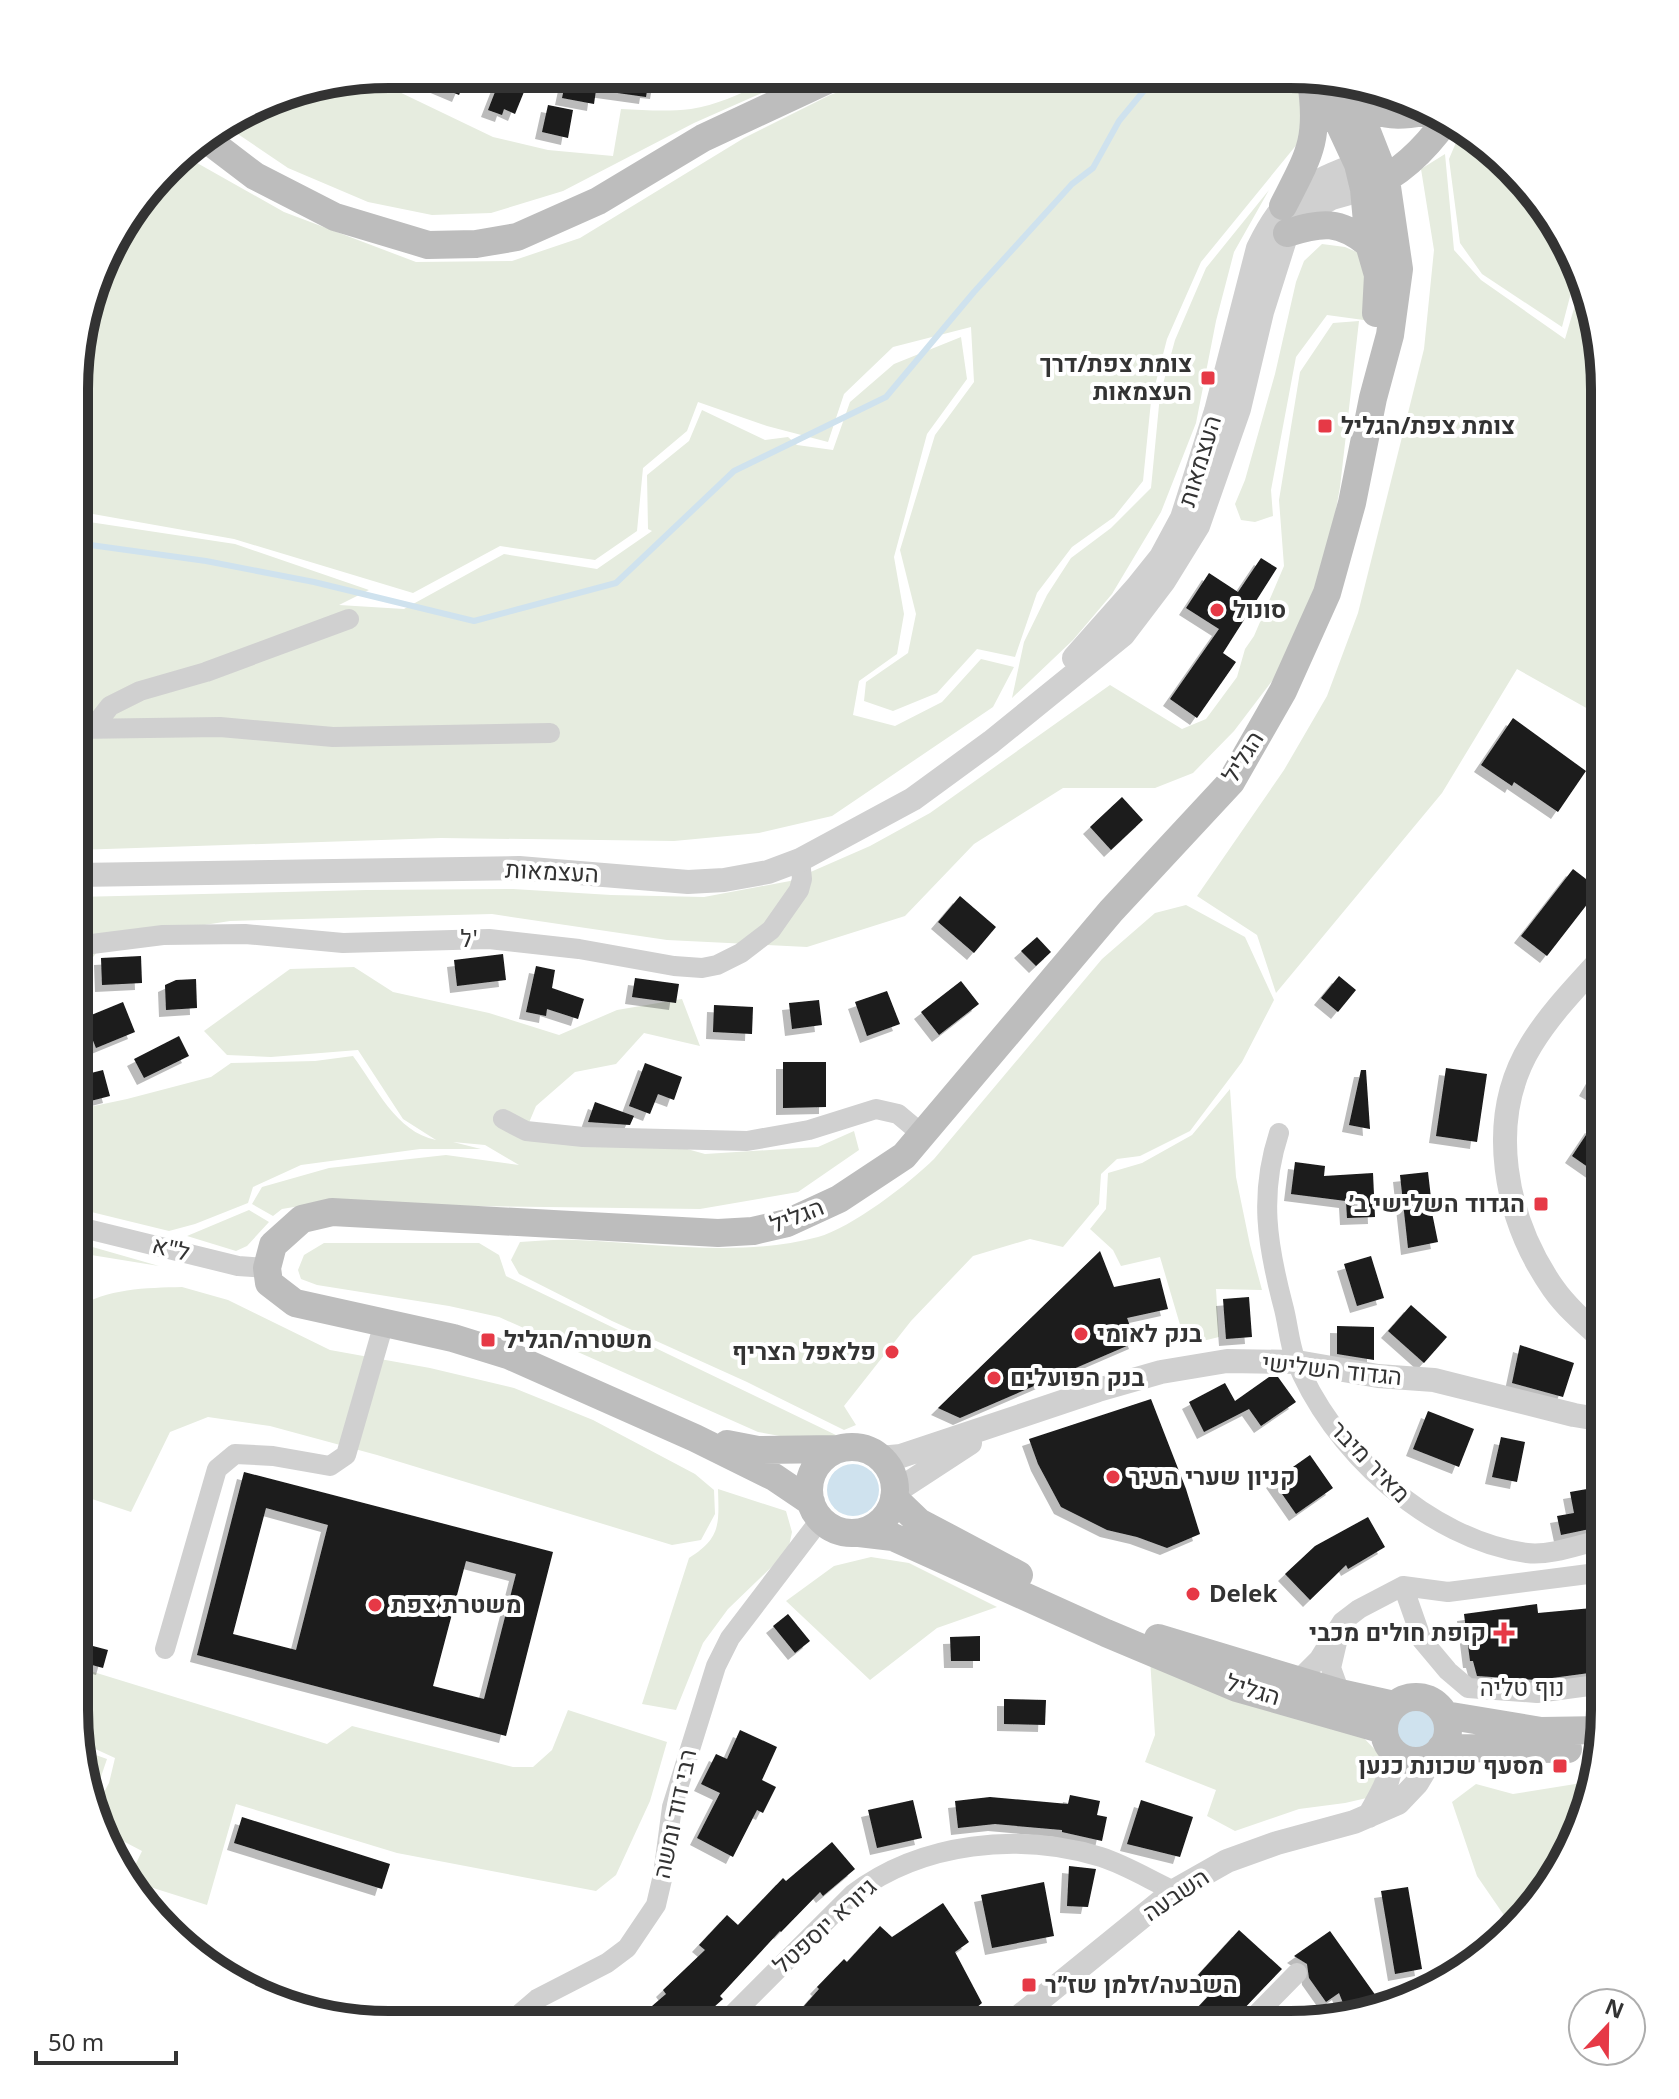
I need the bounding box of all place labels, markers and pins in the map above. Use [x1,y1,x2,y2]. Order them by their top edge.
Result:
place label: צומת צפת/דרך העצמאות [1040,346,1192,407]
marker: צומת צפת/דרך העצמאות [1199,369,1217,387]
place label: צומת צפת/הגליל [1341,408,1515,441]
marker: צומת צפת/הגליל [1316,417,1334,435]
place label: סונול [1233,592,1286,625]
marker: סונול [1208,601,1226,619]
place label: הגדוד השלישי ב׳ [1349,1186,1525,1219]
marker: הגדוד השלישי ב׳ [1532,1195,1550,1213]
place label: בנק לאומי [1097,1316,1202,1349]
place label: משטרה/הגליל [504,1322,652,1355]
marker: בנק לאומי [1072,1325,1090,1343]
marker: משטרה/הגליל [479,1331,497,1349]
place label: פלאפל הצריף [732,1334,876,1367]
marker: פלאפל הצריף [883,1343,901,1361]
place label: בנק הפועלים [1010,1360,1145,1393]
marker: בנק הפועלים [985,1369,1003,1387]
place label: קניון שערי העיר [1129,1459,1296,1492]
marker: קניון שערי העיר [1104,1468,1122,1486]
place label: Delek [1209,1576,1277,1609]
marker: Delek [1184,1585,1202,1603]
place label: משטרת צפת [391,1587,522,1620]
marker: משטרת צפת [366,1596,384,1614]
place label: קופת חולים מכבי [1309,1615,1486,1648]
marker: קופת חולים מכבי [1493,1622,1515,1644]
place label: מסעף שכונת כנען [1358,1748,1544,1781]
marker: מסעף שכונת כנען [1551,1757,1569,1775]
place label: השבעה/זלמן שז״ר [1045,1967,1238,2000]
marker: השבעה/זלמן שז״ר [1020,1976,1038,1994]

